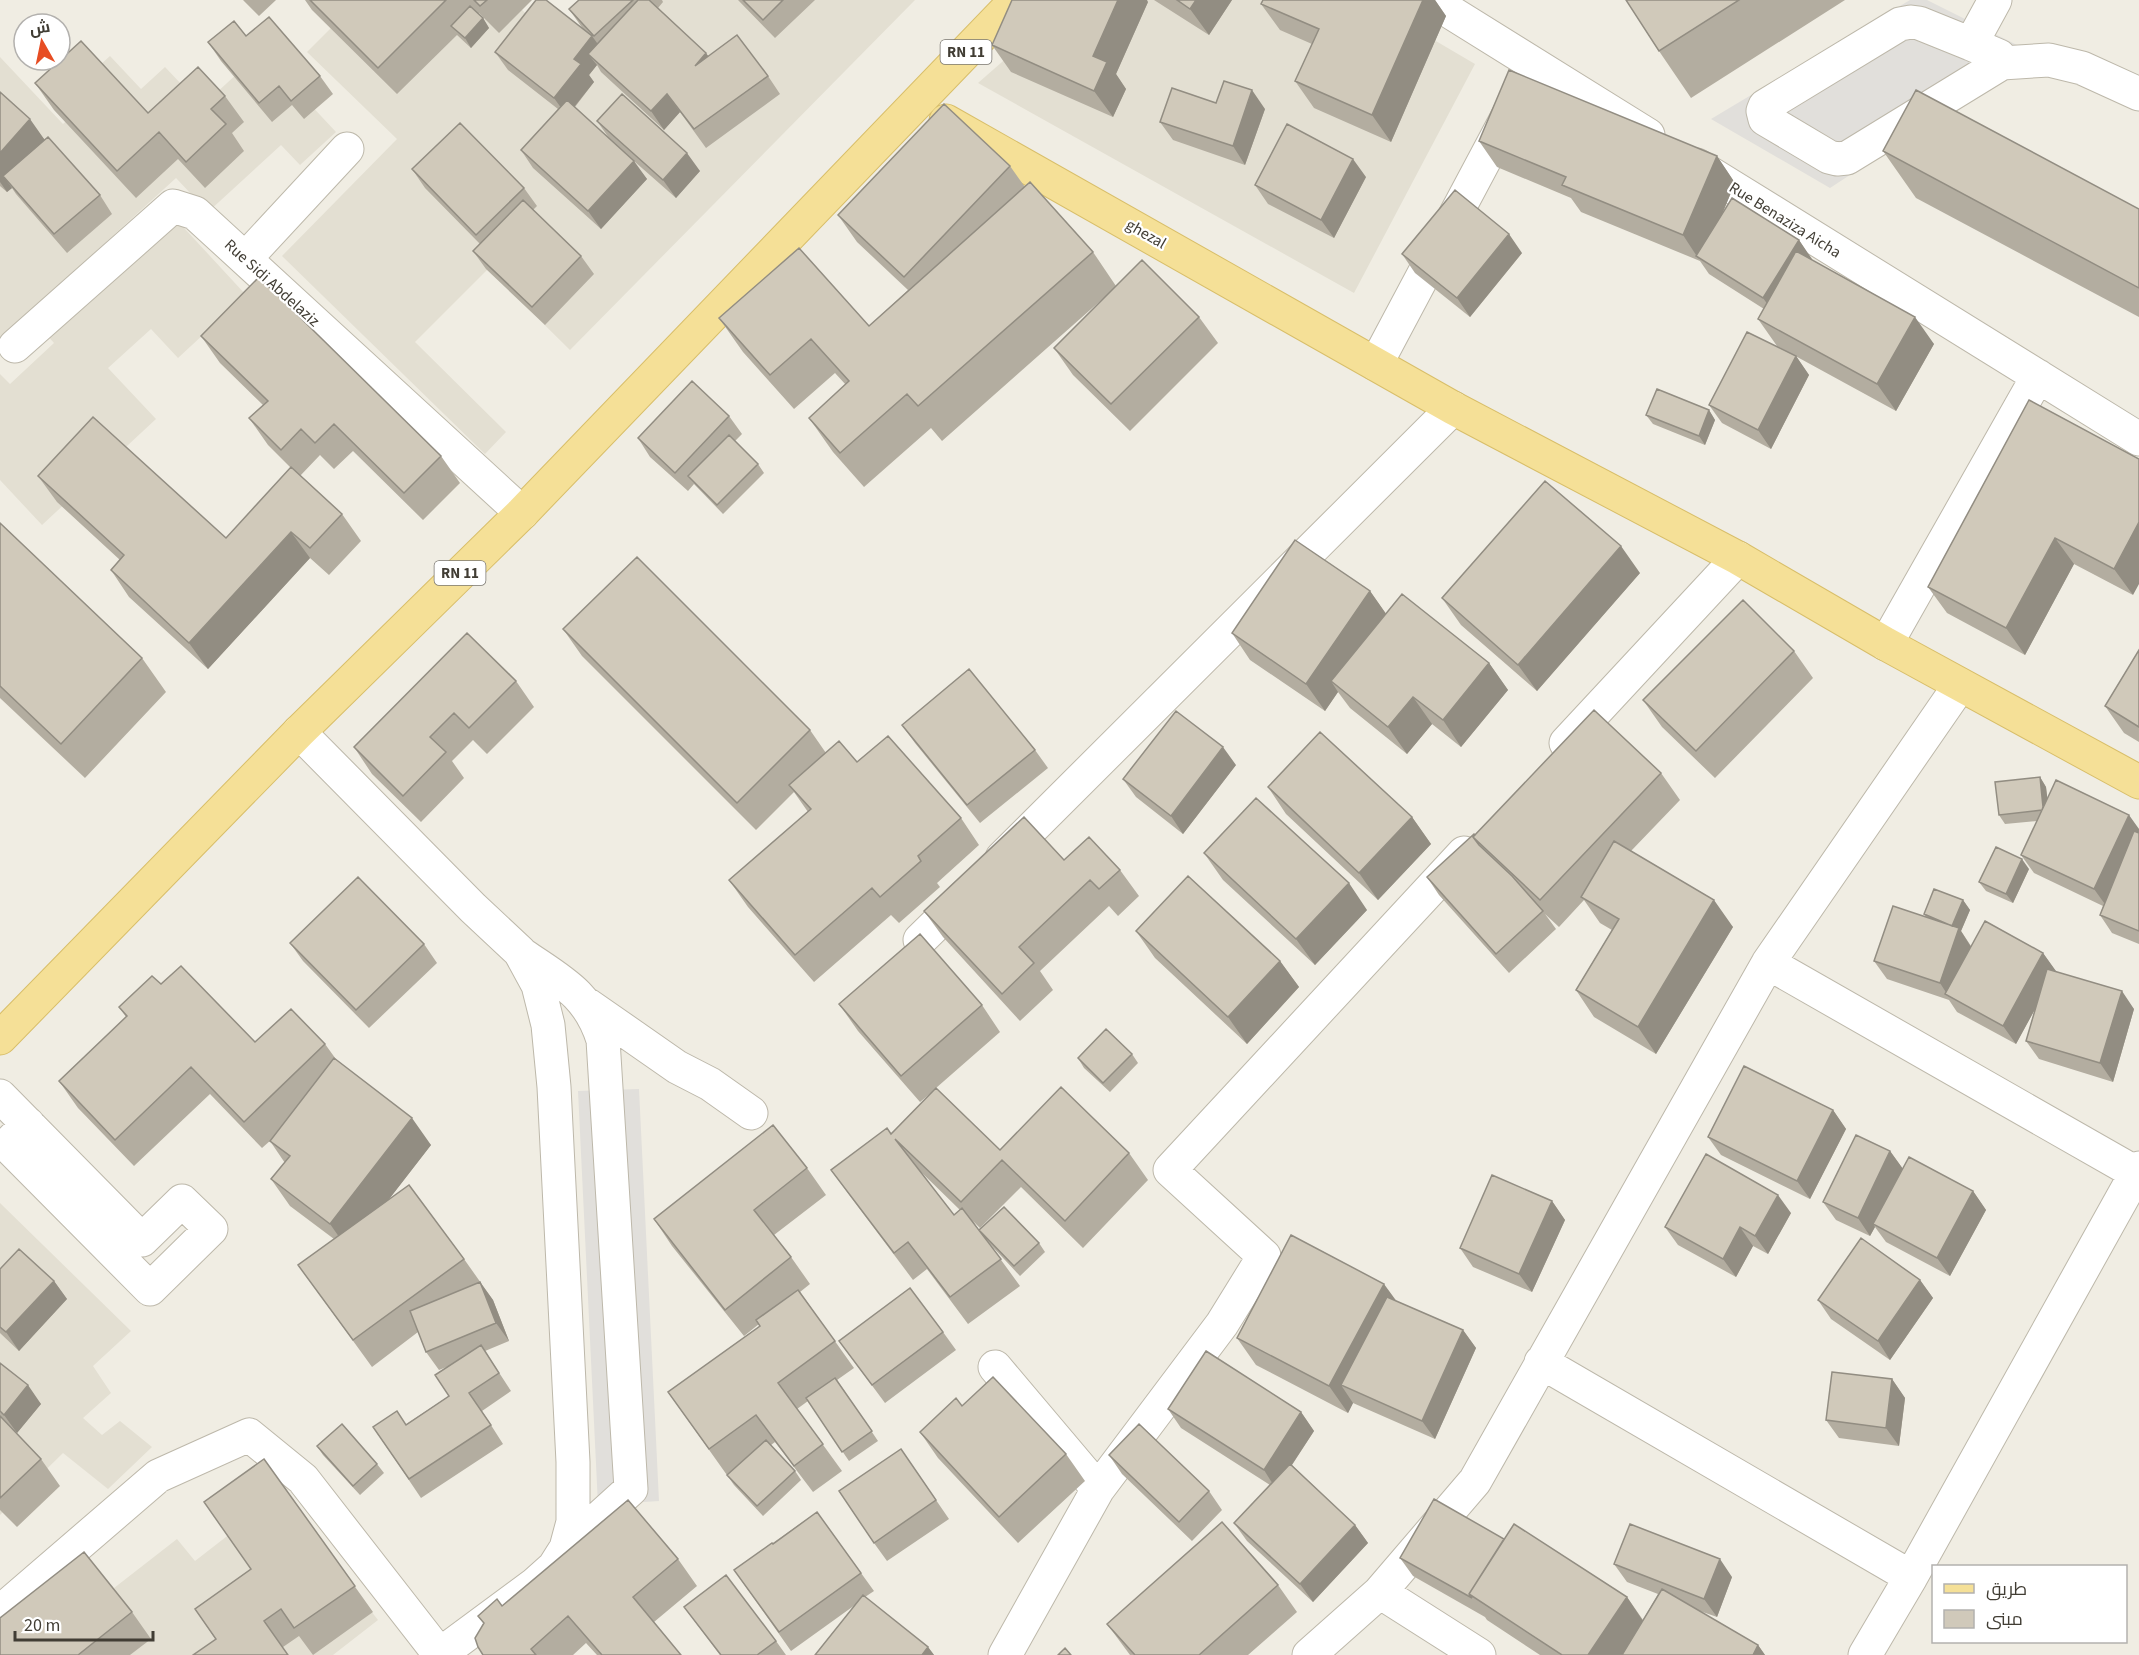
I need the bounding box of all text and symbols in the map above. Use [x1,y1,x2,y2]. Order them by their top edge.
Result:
north arrow [12,12,72,72]
text: ش [28,16,52,41]
road number: RN 11 [940,40,992,64]
street label: Rue Benaziza Aicha [1725,177,1845,263]
street label: ghezal [1122,214,1170,254]
street label: Rue Sidi Abdelaziz [219,234,325,332]
road number: RN 11 [434,561,486,585]
legend [1932,1565,2127,1643]
text: طريق [1986,1577,2027,1602]
scale bar [15,1604,153,1642]
text: مبنى [1986,1607,2023,1632]
text: 20 m [24,1613,60,1638]

